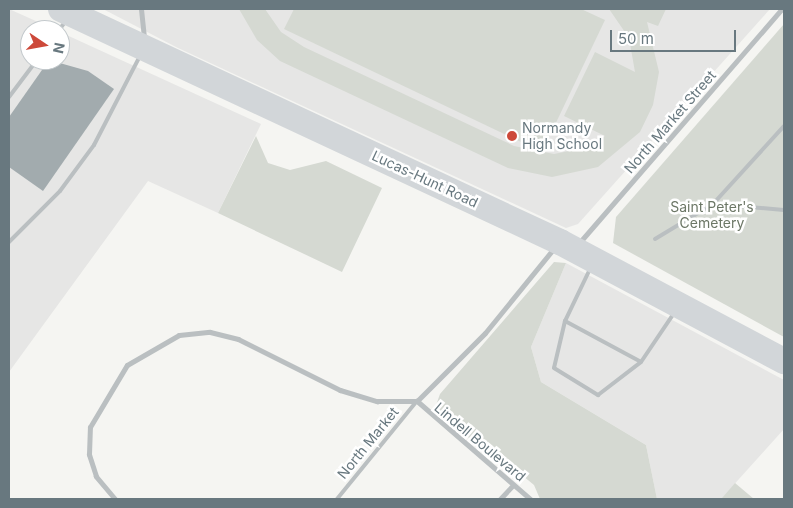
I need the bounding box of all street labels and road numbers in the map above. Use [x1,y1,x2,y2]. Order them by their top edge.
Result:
street label: North Market Street [621,67,719,177]
street label: Lucas-Hunt Road [369,147,481,211]
street label: Lindell Boulevard [431,399,529,485]
street label: North Market [334,404,402,482]

